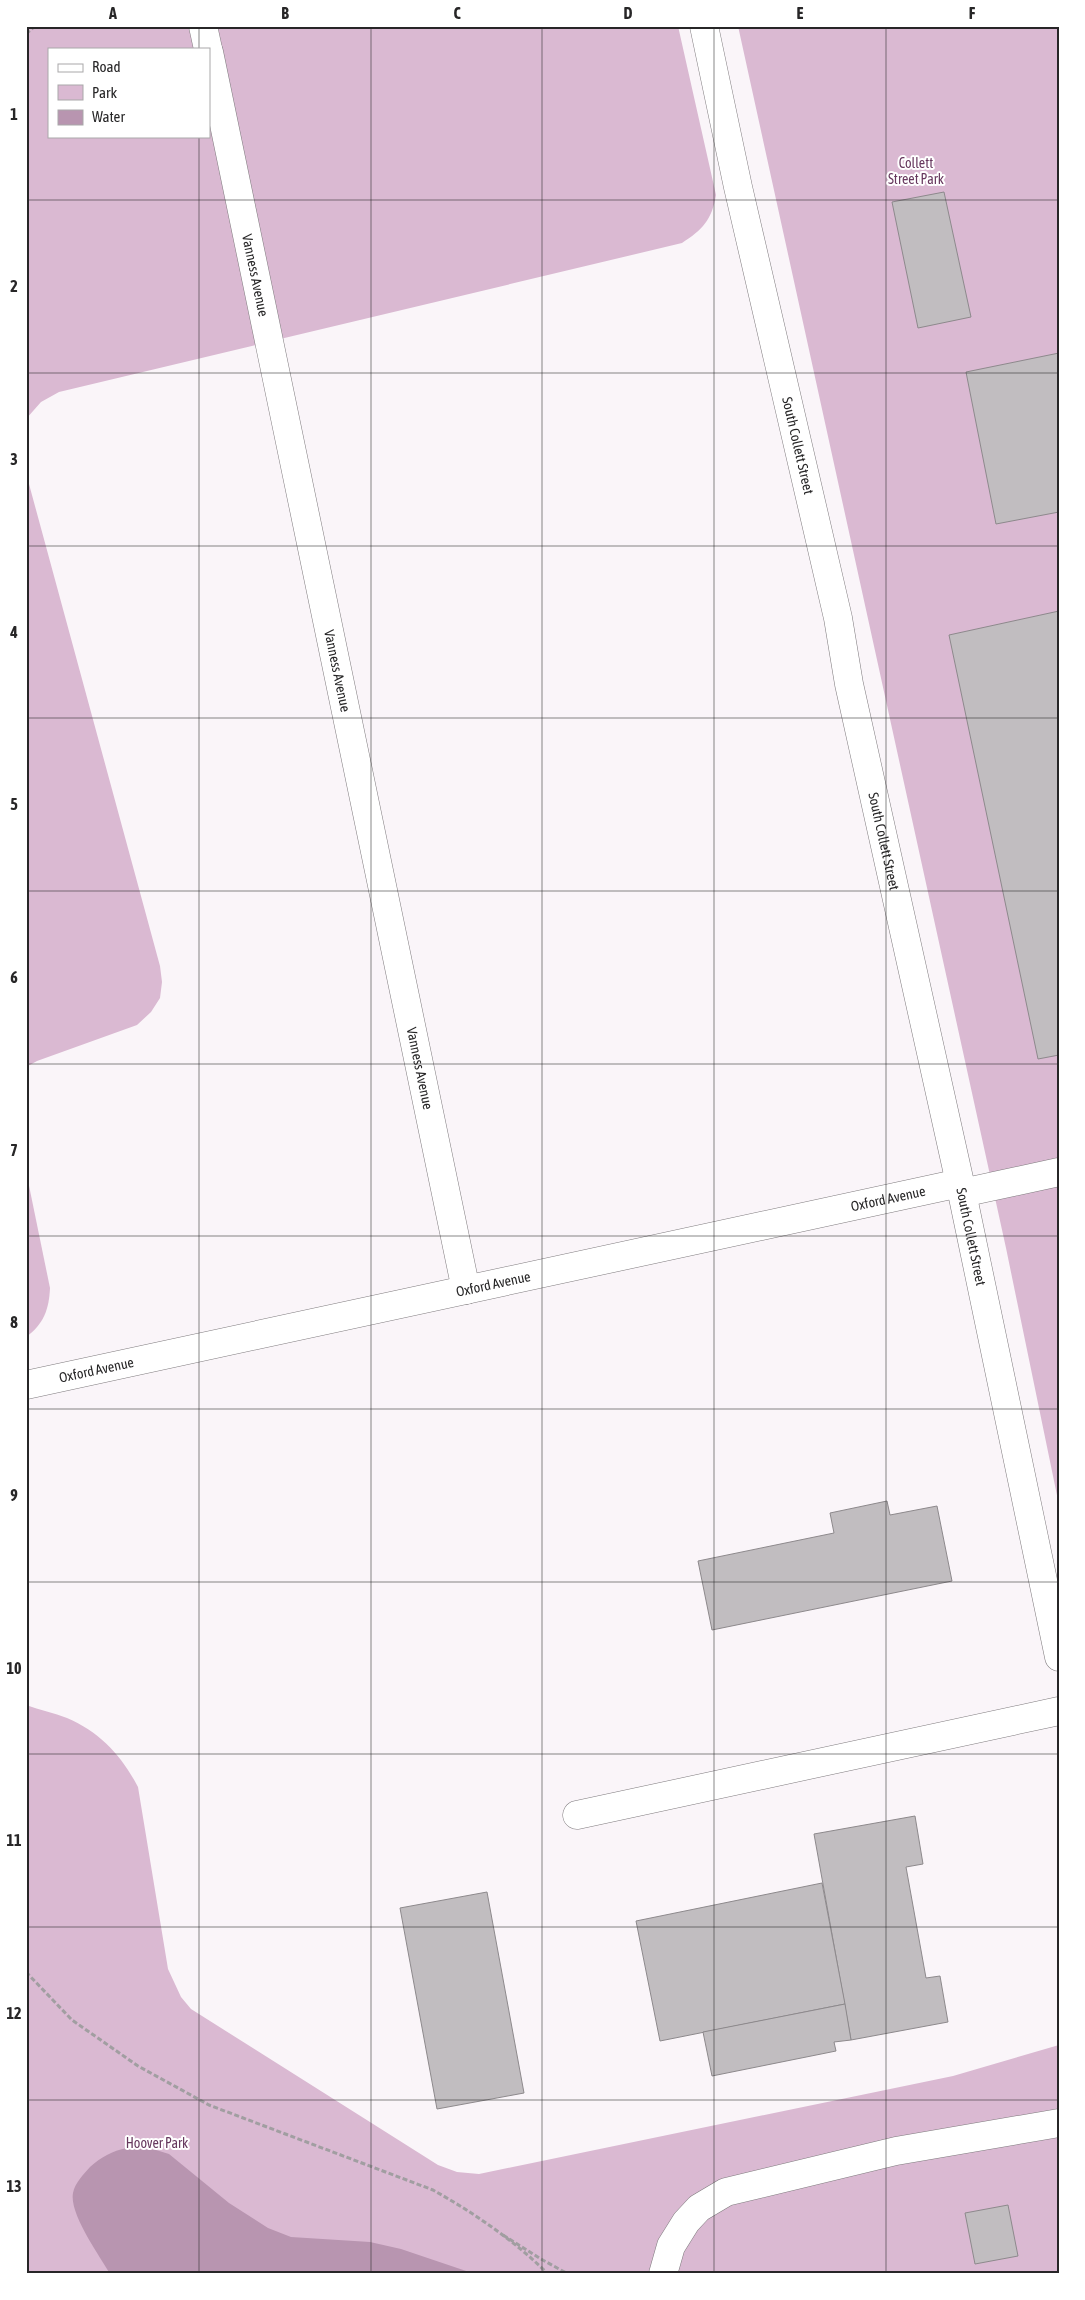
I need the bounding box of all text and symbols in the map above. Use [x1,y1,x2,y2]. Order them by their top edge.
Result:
text: A [108,4,117,22]
text: B [281,4,289,22]
text: C [453,4,461,22]
text: D [624,4,633,22]
text: E [797,4,804,22]
text: F [969,4,976,22]
legend [48,48,210,138]
text: Road [92,58,121,75]
text: Park [92,84,117,101]
text: 1 [10,105,18,123]
text: Water [92,108,125,125]
park label: Collett Street Park [888,155,944,187]
street label: Vanness Avenue [239,233,272,318]
text: 2 [10,277,18,295]
street label: South Collett Street [779,395,817,496]
text: 3 [10,450,18,468]
text: 4 [9,623,18,641]
street label: Vanness Avenue [321,628,354,713]
street label: South Collett Street [865,791,903,891]
text: 5 [10,795,18,813]
text: 6 [10,968,18,986]
street label: Vanness Avenue [404,1026,436,1111]
text: 7 [10,1141,18,1159]
street label: Oxford Avenue [849,1183,927,1214]
street label: South Collett Street [953,1186,989,1287]
street label: Oxford Avenue [454,1268,532,1300]
text: 8 [10,1313,18,1331]
street label: Oxford Avenue [58,1354,135,1386]
text: 9 [10,1486,18,1504]
text: 10 [6,1659,22,1677]
text: 11 [6,1831,22,1849]
text: 12 [6,2004,22,2022]
park label: Hoover Park [126,2135,188,2151]
text: 13 [6,2177,22,2195]

